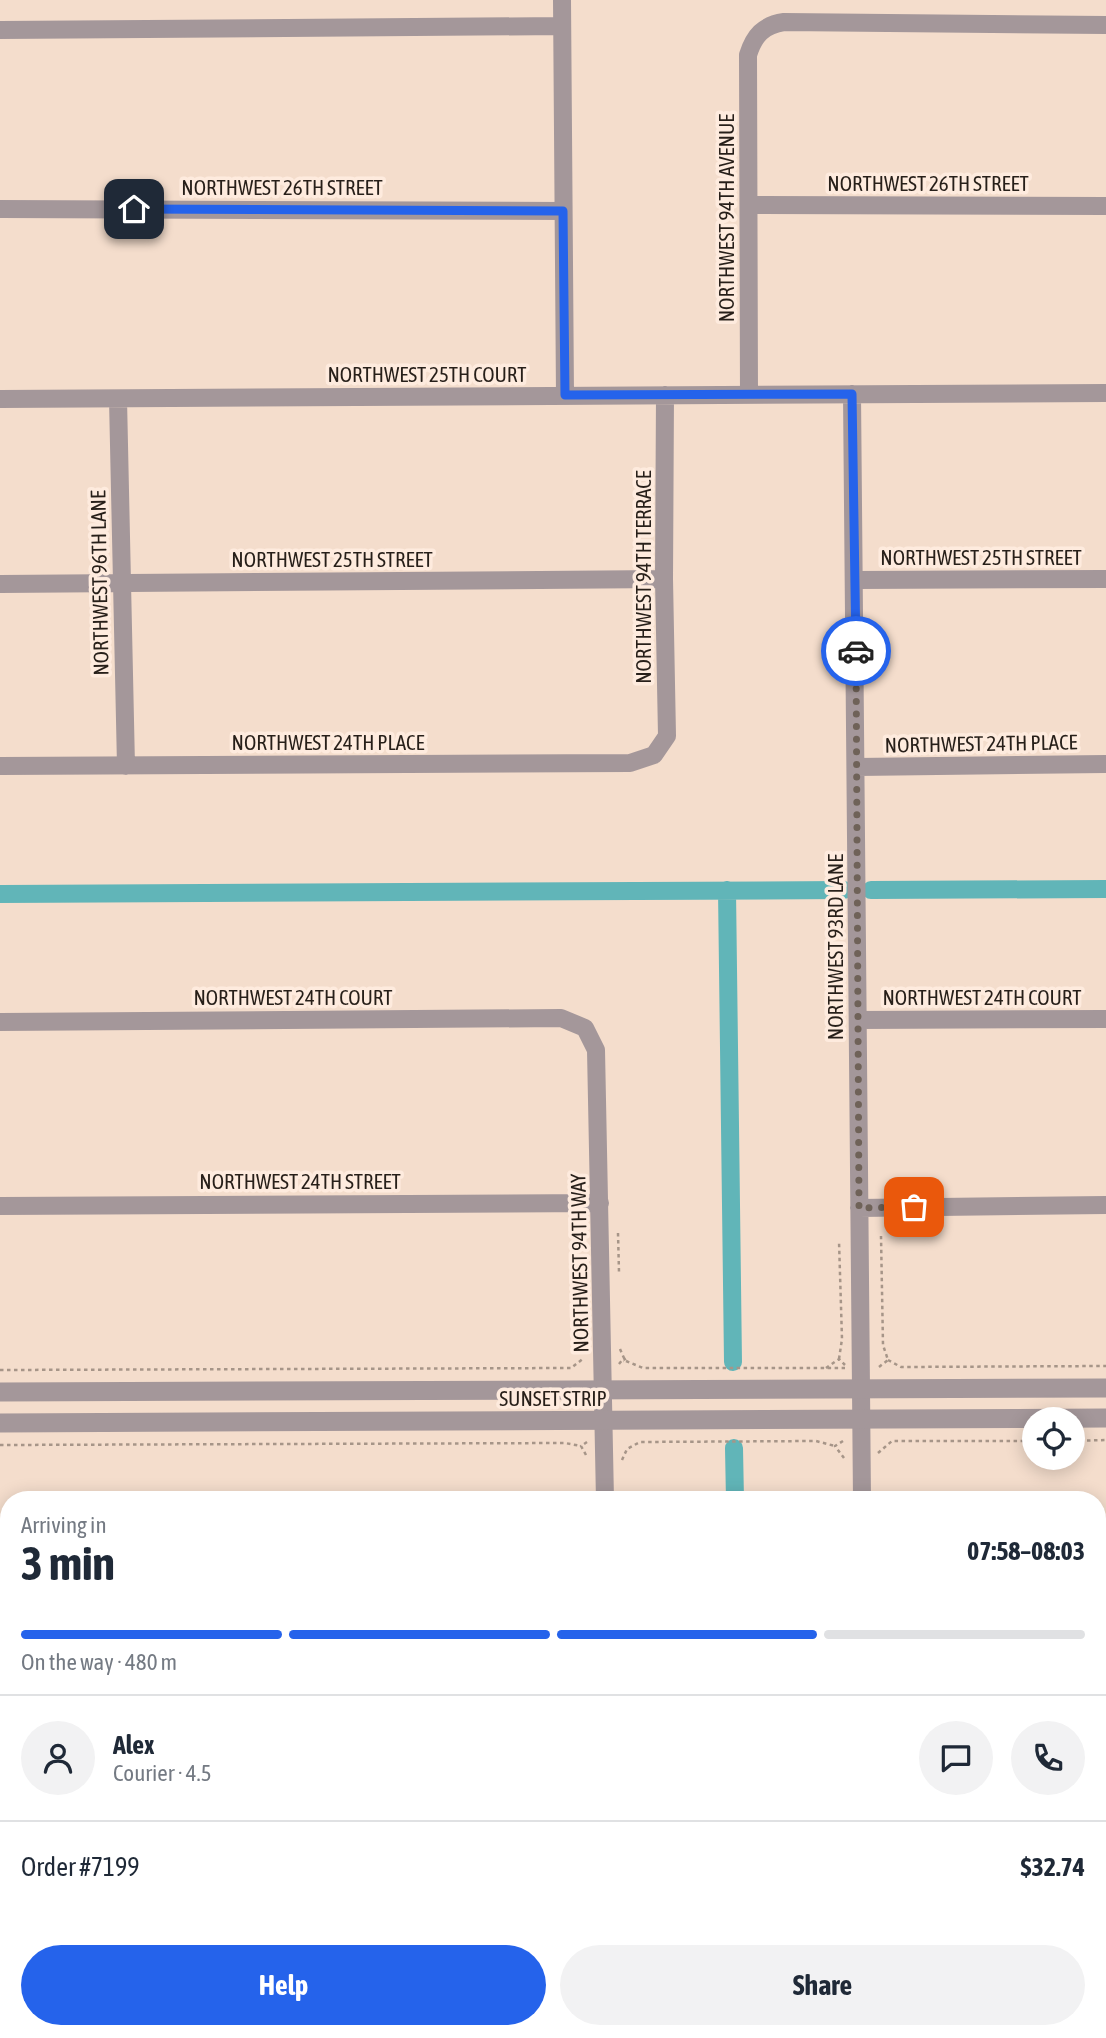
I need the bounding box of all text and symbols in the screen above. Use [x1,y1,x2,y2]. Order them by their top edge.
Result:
street label: NORTHWEST 94TH AVENUE [714,114,738,322]
street label: NORTHWEST 26TH STREET [827,171,1029,195]
street label: NORTHWEST 26TH STREET [181,175,383,199]
pin [104,179,164,239]
icon: home [115,190,153,228]
street label: NORTHWEST 25TH COURT [327,362,527,386]
street label: NORTHWEST 94TH TERRACE [631,470,655,684]
street label: NORTHWEST 96TH LANE [85,490,113,676]
street label: NORTHWEST 25TH STREET [880,545,1082,569]
street label: NORTHWEST 25TH STREET [231,547,433,571]
courier [821,616,891,686]
icon: car [837,632,875,670]
street label: NORTHWEST 24TH PLACE [884,729,1078,757]
street label: NORTHWEST 24TH PLACE [232,730,424,754]
street label: NORTHWEST 93RD LANE [823,854,847,1040]
street label: NORTHWEST 24TH COURT [193,985,393,1009]
street label: NORTHWEST 24TH COURT [882,985,1082,1009]
street label: NORTHWEST 24TH STREET [199,1169,401,1193]
street label: NORTHWEST 94TH WAY [565,1173,593,1353]
pin [884,1177,944,1237]
icon: bag [895,1188,933,1226]
street label: SUNSET STRIP [499,1386,607,1410]
map controls [1022,1407,1085,1470]
button: locate [1022,1407,1085,1470]
text: Arriving in [21,1512,107,1538]
text: 07:58–08:03 [967,1536,1085,1566]
text: 3 min [21,1537,115,1590]
text: On the way · 480 m [21,1649,177,1675]
button: person [21,1721,95,1795]
button: chat [919,1721,993,1795]
button: phone [1011,1721,1085,1795]
text: Alex [113,1730,154,1760]
text: Courier · 4.5 [113,1760,212,1786]
text: Order #7199 [21,1852,140,1882]
text: $32.74 [1021,1852,1085,1882]
button: Help [21,1945,546,2025]
button: Share [560,1945,1085,2025]

